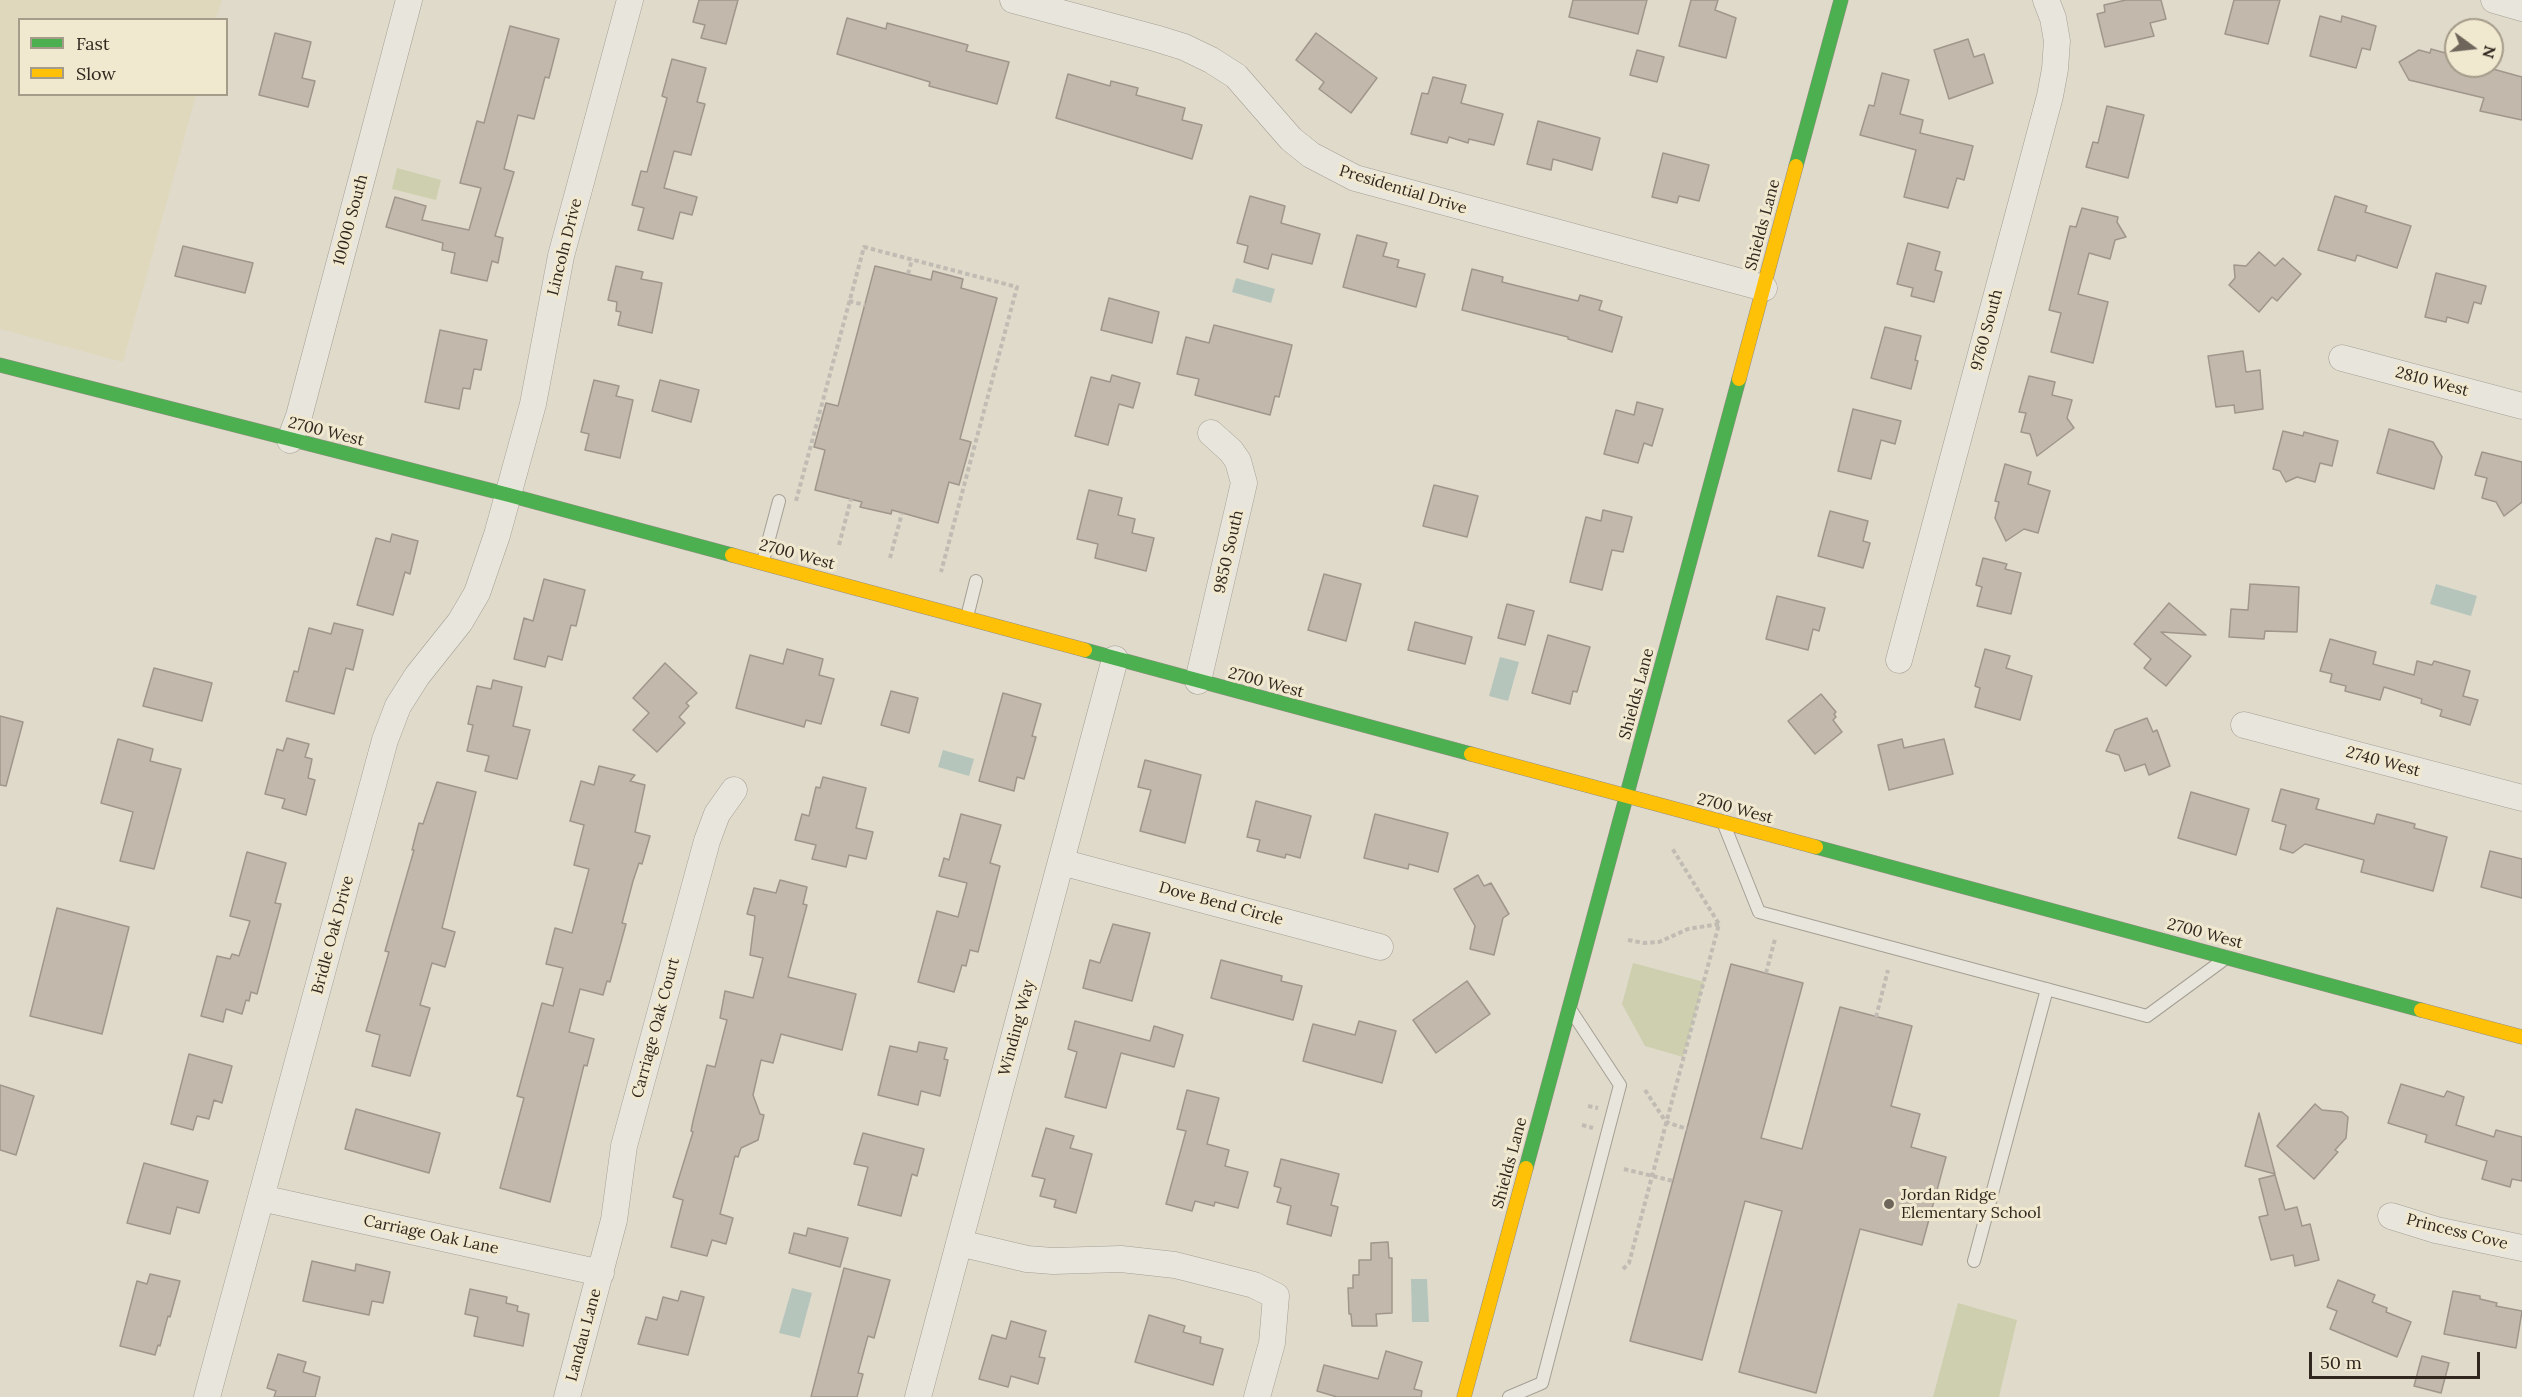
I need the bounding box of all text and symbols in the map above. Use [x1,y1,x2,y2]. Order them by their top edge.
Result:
legend [18,18,228,96]
north arrow [2444,18,2504,78]
text: Fast [76,32,110,55]
text: N [2478,44,2501,61]
text: Slow [76,62,116,85]
street label: Presidential Drive [1337,161,1469,219]
street label: 10000 South [330,172,372,268]
street label: Shields Lane [1742,177,1784,273]
street label: Lincoln Drive [544,196,586,298]
street label: 9760 South [1967,287,2007,373]
street label: 2810 West [2393,363,2471,401]
street label: 2700 West [286,413,366,451]
street label: 9850 South [1210,508,1248,596]
street label: 2700 West [757,536,837,574]
street label: Shields Lane [1616,646,1658,742]
street label: 2700 West [1226,664,1306,702]
street label: 2740 West [2344,743,2422,781]
street label: 2700 West [1695,790,1775,828]
street label: Bridle Oak Drive [308,874,358,996]
street label: Dove Bend Circle [1157,878,1285,930]
street label: 2700 West [2165,915,2245,953]
street label: Carriage Oak Court [628,956,684,1100]
street label: Winding Way [995,978,1039,1078]
street label: Shields Lane [1489,1115,1531,1211]
place label: Jordan Ridge Elementary School [1901,1185,2041,1223]
marker: Jordan Ridge Elementary School [1882,1197,1896,1211]
street label: Princess Cove [2404,1210,2510,1254]
street label: Carriage Oak Lane [362,1211,500,1259]
street label: Landau Lane [562,1286,606,1384]
scale bar [2312,1340,2483,1378]
text: 50 m [2320,1351,2362,1374]

